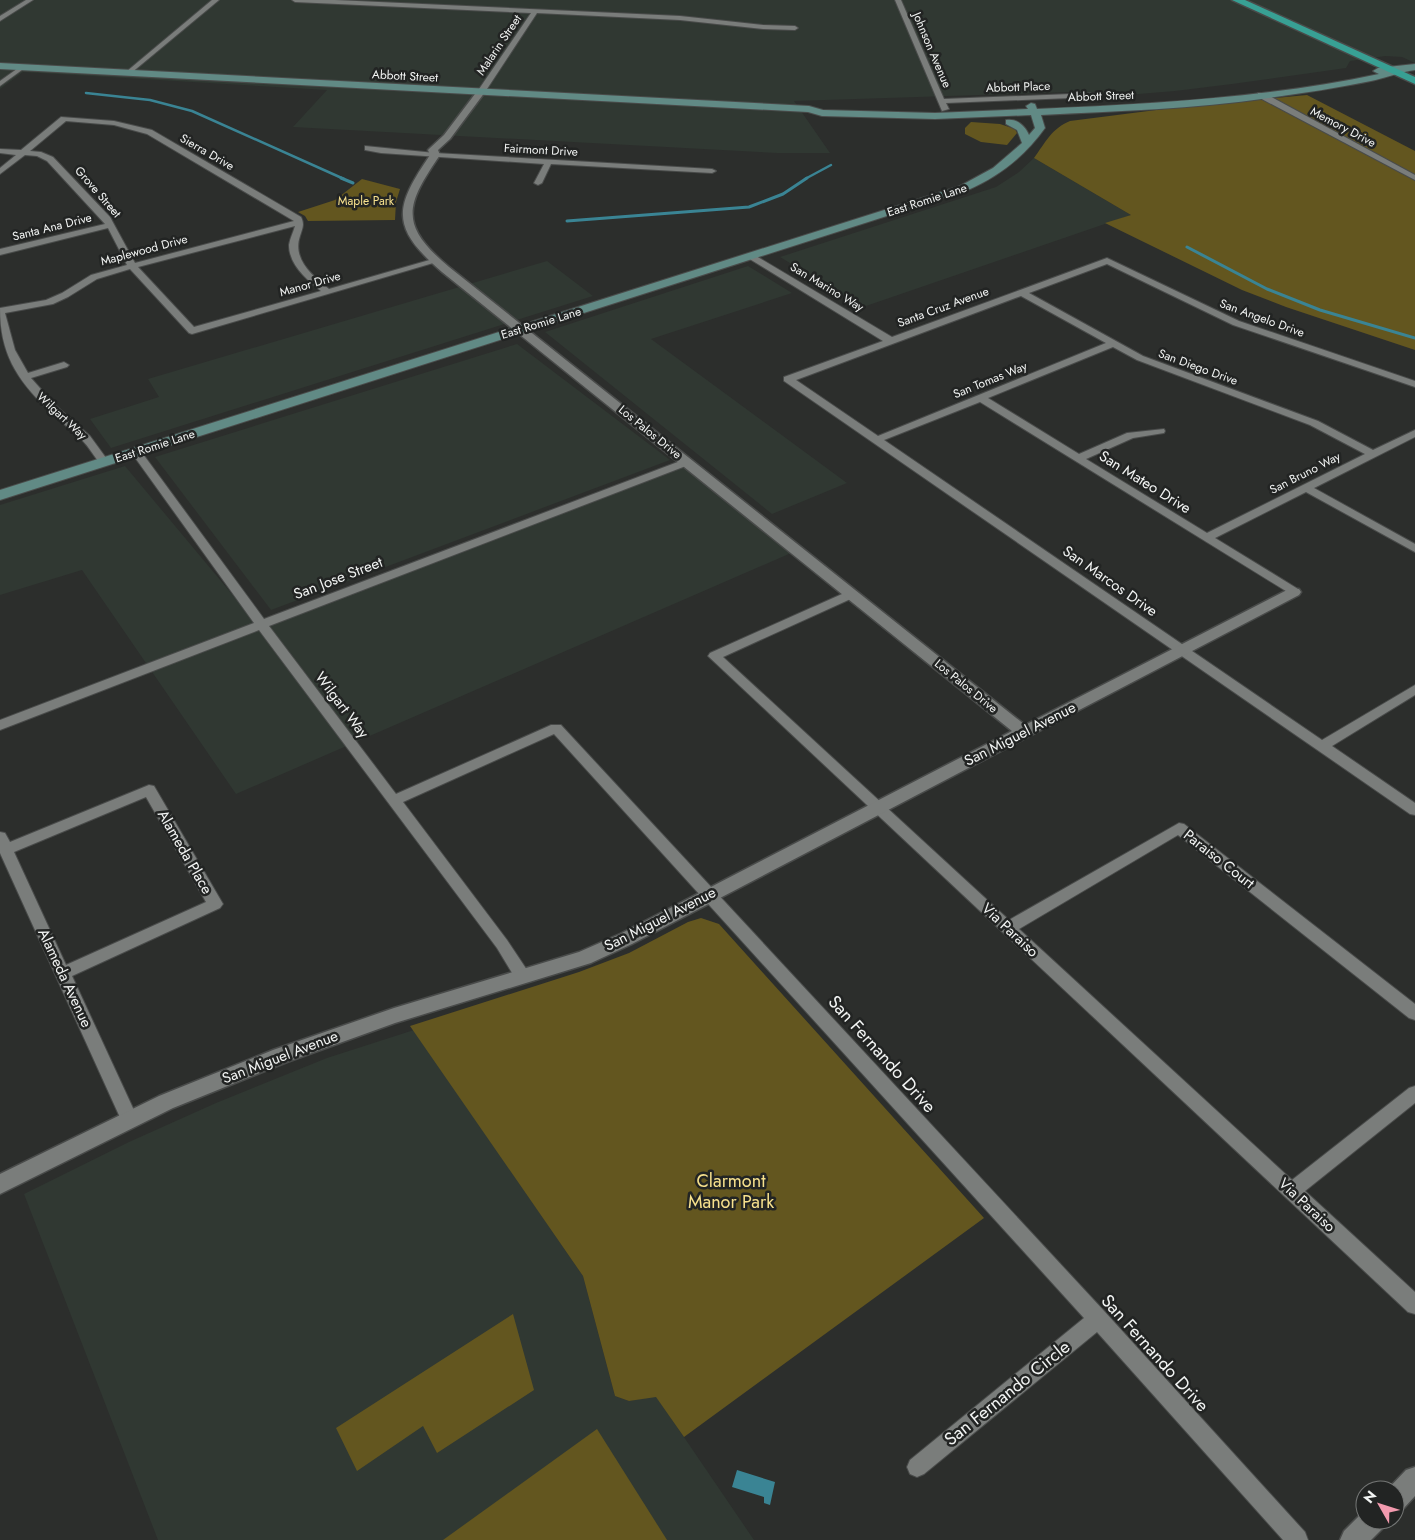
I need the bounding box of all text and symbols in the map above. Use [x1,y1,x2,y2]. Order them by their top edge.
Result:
street label: Johnson Avenue [907,7,956,91]
street label: Malarin Street [472,11,526,79]
street label: Abbott Street [371,65,439,87]
street label: Abbott Place [985,77,1051,97]
street label: Abbott Street [1068,86,1134,106]
street label: Memory Drive [1307,102,1379,152]
street label: Sierra Drive [176,129,238,175]
street label: Fairmont Drive [504,139,578,161]
street label: Grove Street [71,162,126,222]
street label: East Romie Lane [885,179,969,221]
park label: Maple Park [338,192,395,210]
street label: Santa Ana Drive [10,208,94,246]
street label: Maplewood Drive [99,230,189,270]
street label: San Marino Way [787,258,868,316]
street label: Manor Drive [277,267,343,301]
street label: Santa Cruz Avenue [895,282,991,332]
street label: San Angelo Drive [1217,294,1307,342]
street label: East Romie Lane [499,302,583,344]
street label: San Diego Drive [1156,344,1240,390]
street label: San Tomas Way [950,357,1030,403]
street label: Wilgart Way [33,388,92,444]
street label: Los Palos Drive [614,401,686,463]
street label: East Romie Lane [113,425,197,467]
street label: San Mateo Drive [1095,445,1195,519]
street label: San Bruno Way [1266,447,1344,499]
street label: San Marcos Drive [1058,540,1162,622]
street label: San Jose Street [290,551,386,605]
street label: Los Palos Drive [930,655,1002,717]
street label: Wilgart Way [310,667,375,743]
street label: San Miguel Avenue [960,696,1080,772]
street label: Alameda Place [152,806,218,898]
street label: Paraiso Court [1179,824,1260,894]
street label: San Miguel Avenue [600,881,720,957]
street label: Via Paraiso [977,898,1043,962]
street label: Alameda Avenue [32,925,98,1031]
street label: San Fernando Drive [822,989,942,1119]
street label: San Miguel Avenue [219,1025,341,1089]
park label: Clarmont Manor Park [688,1168,774,1215]
street label: Via Paraiso [1274,1173,1340,1237]
street label: San Fernando Drive [1095,1288,1215,1418]
street label: San Fernando Circle [938,1334,1076,1452]
north arrow [1355,1480,1405,1530]
text: N [1359,1486,1381,1507]

